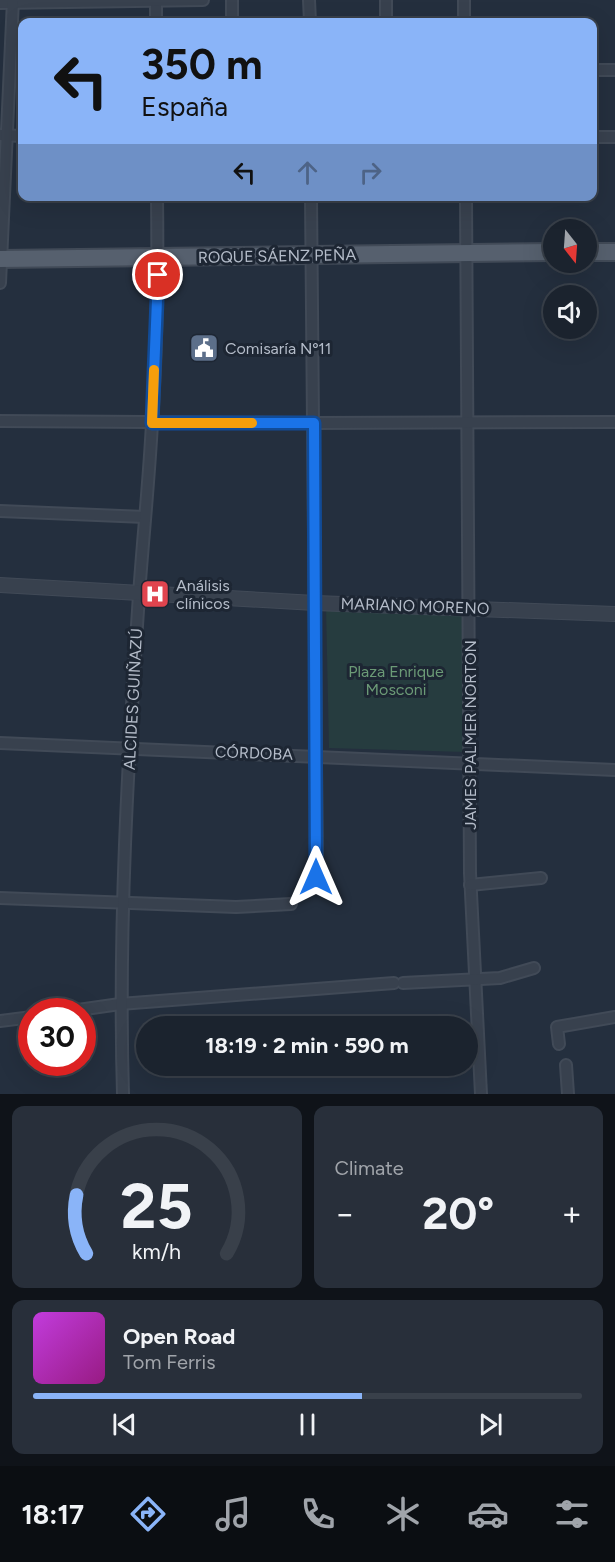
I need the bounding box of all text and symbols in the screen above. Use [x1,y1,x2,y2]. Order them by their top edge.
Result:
text: 350 m [141,39,263,90]
icon: left [42,42,120,120]
text: España [141,90,228,123]
icon: left [228,156,261,189]
icon: ahead [291,156,324,189]
icon: right [354,156,387,189]
north arrow [543,219,597,273]
map controls [543,219,597,339]
street label: ROQUE SÁENZ PEÑA [198,245,356,267]
pin [132,249,183,300]
icon: arrive [141,258,174,291]
button: sound [543,285,597,339]
public building icon: Comisaría Nº11 [188,332,220,364]
place label: Comisaría Nº11 [225,339,331,358]
place label: Análisis clínicos [176,576,230,613]
hospital icon: Análisis clínicos [139,578,171,610]
street label: MARIANO MORENO [340,594,490,618]
street label: ALCIDES GUIÑAZÚ [120,628,146,770]
street label: JAMES PALMER NORTON [461,640,480,830]
park label: Plaza Enrique Mosconi [348,662,444,699]
street label: CÓRDOBA [215,742,293,764]
position arrow [284,845,348,909]
speed limit sign: 30 [18,998,96,1076]
text: 18:19 · 2 min · 590 m [205,1032,409,1059]
text: Climate [335,1156,404,1180]
text: 25 [121,1169,193,1244]
text: 20° [422,1186,494,1240]
text: − [335,1194,355,1233]
text: + [561,1194,582,1233]
text: km/h [132,1239,181,1264]
text: Open Road [123,1323,235,1350]
text: Tom Ferris [123,1350,216,1374]
icon: previous [108,1408,141,1441]
icon: pause [291,1408,324,1441]
icon: next [474,1408,507,1441]
icon: directions [127,1493,169,1535]
icon: music [212,1493,254,1535]
icon: phone [297,1493,339,1535]
icon: climate [382,1493,424,1535]
icon: car [467,1493,509,1535]
icon: filters [551,1493,593,1535]
text: 18:17 [21,1498,84,1531]

